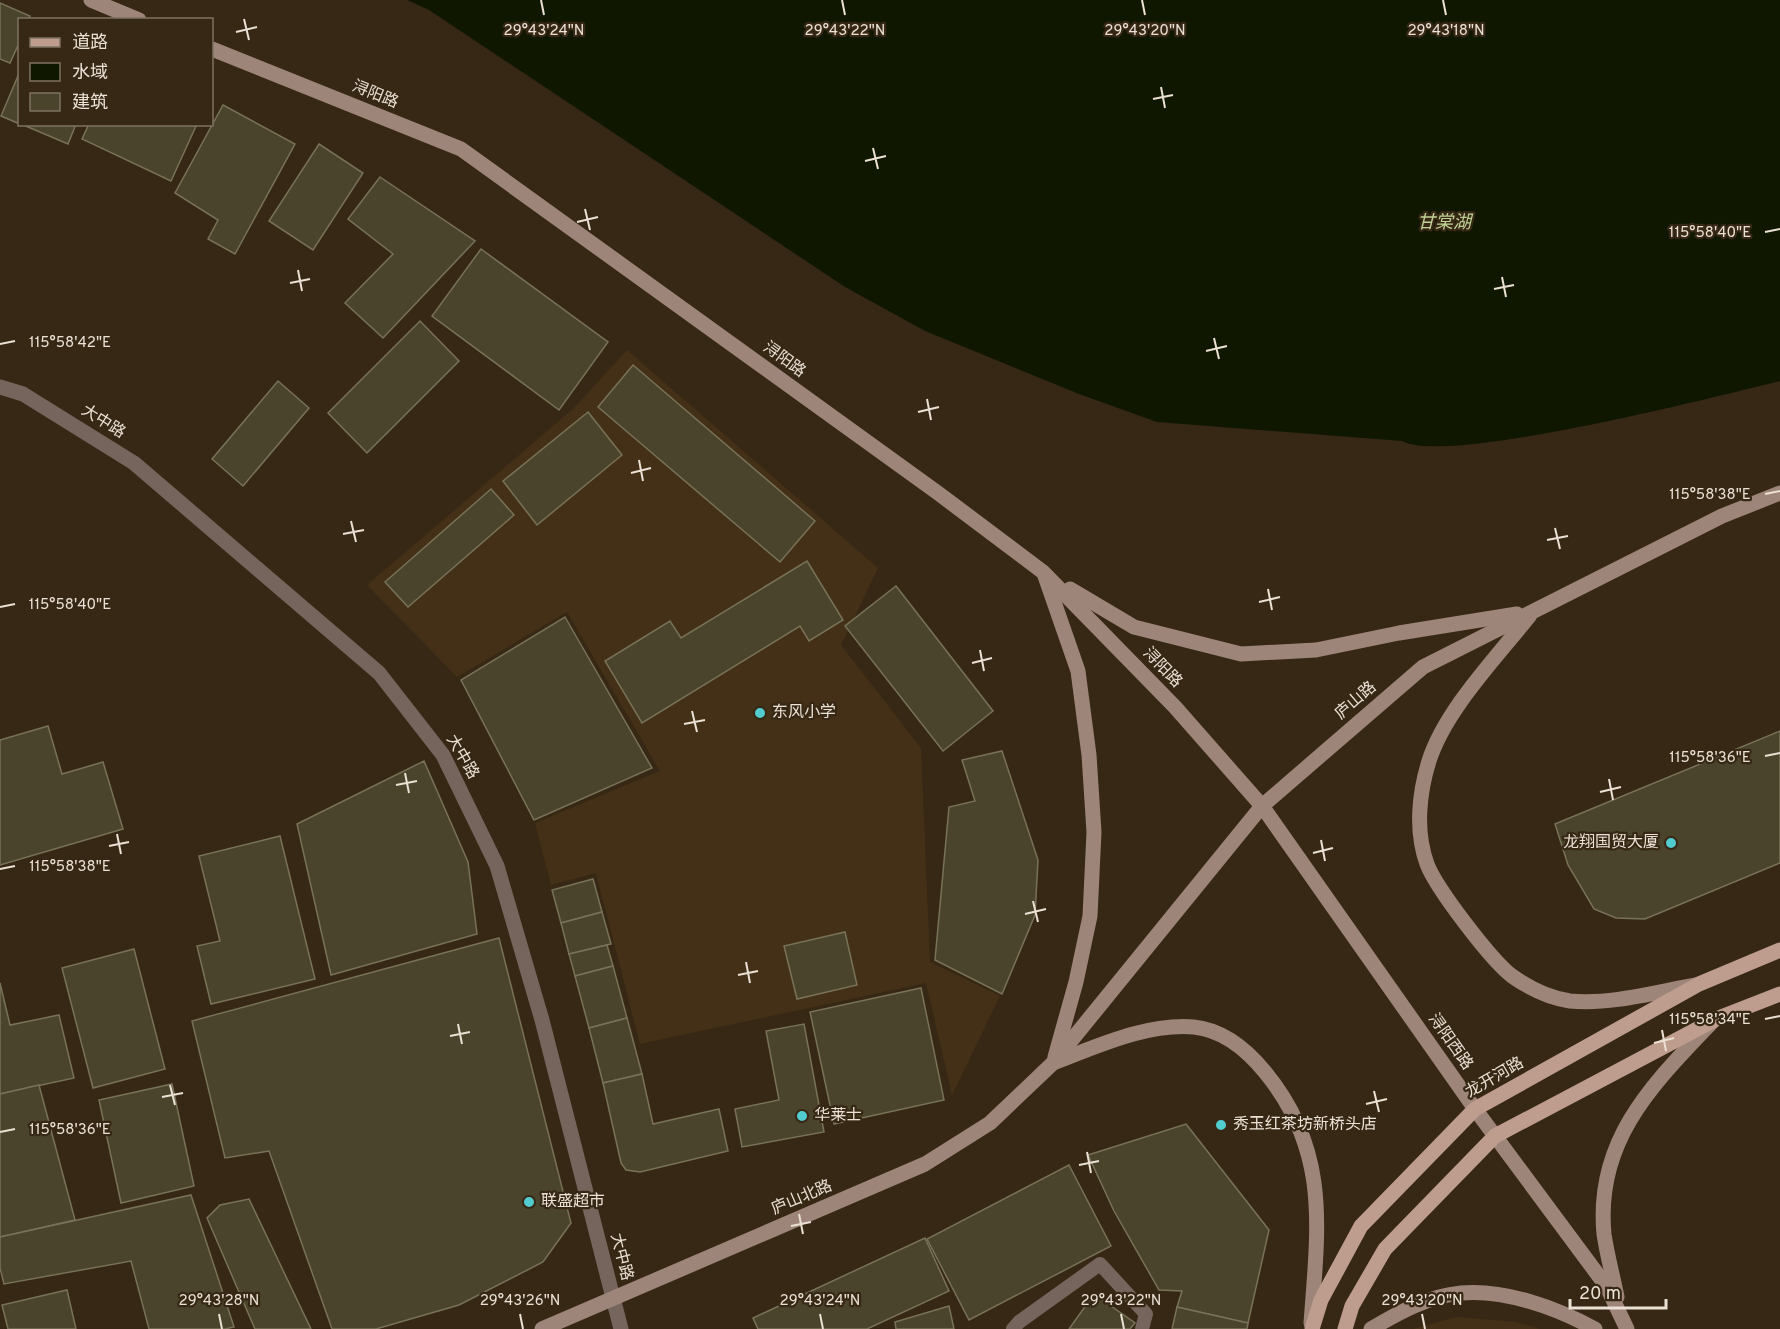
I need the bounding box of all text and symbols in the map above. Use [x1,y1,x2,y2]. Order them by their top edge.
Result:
legend [18,18,213,126]
text: 29°43'24"N [504,22,584,41]
text: 29°43'22"N [805,22,885,41]
text: 29°43'20"N [1104,22,1186,41]
text: 29°43'18"N [1407,22,1485,41]
text: 道路 [72,32,108,55]
text: 水域 [72,62,108,85]
street label: 浔阳路 [349,77,401,113]
text: 建筑 [72,92,108,115]
water label: 甘棠湖 [1417,212,1474,235]
text: 115°58'40"E [1669,224,1751,243]
text: 115°58'42"E [29,334,111,353]
street label: 浔阳路 [759,338,809,382]
street label: 大中路 [77,401,129,443]
text: 115°58'38"E [1669,486,1751,505]
text: 115°58'40"E [29,596,111,615]
street label: 浔阳路 [1138,644,1186,692]
street label: 庐山路 [1331,678,1381,724]
place label: 东风小学 [772,703,836,723]
marker: 东风小学 [753,706,767,720]
street label: 大中路 [441,731,483,783]
text: 115°58'36"E [1669,749,1751,768]
place label: 龙翔国贸大厦 [1563,833,1659,853]
marker: 龙翔国贸大厦 [1664,836,1678,850]
text: 115°58'38"E [29,858,111,877]
street label: 浔阳西路 [1423,1010,1477,1074]
text: 115°58'34"E [1669,1011,1751,1030]
street label: 龙开河路 [1462,1053,1528,1103]
place label: 华莱士 [814,1106,862,1126]
marker: 华莱士 [795,1109,809,1123]
place label: 秀玉红茶坊新桥头店 [1233,1115,1377,1135]
marker: 秀玉红茶坊新桥头店 [1214,1118,1228,1132]
text: 115°58'36"E [29,1121,111,1140]
street label: 庐山北路 [769,1176,835,1220]
place label: 联盛超市 [541,1192,605,1212]
marker: 联盛超市 [522,1195,536,1209]
street label: 大中路 [605,1231,637,1283]
scale bar [1570,1272,1666,1310]
text: 20 m [1579,1283,1621,1306]
text: 29°43'28"N [179,1292,259,1311]
text: 29°43'26"N [480,1292,560,1311]
text: 29°43'24"N [780,1292,860,1311]
text: 29°43'22"N [1081,1292,1161,1311]
text: 29°43'20"N [1381,1292,1463,1311]

